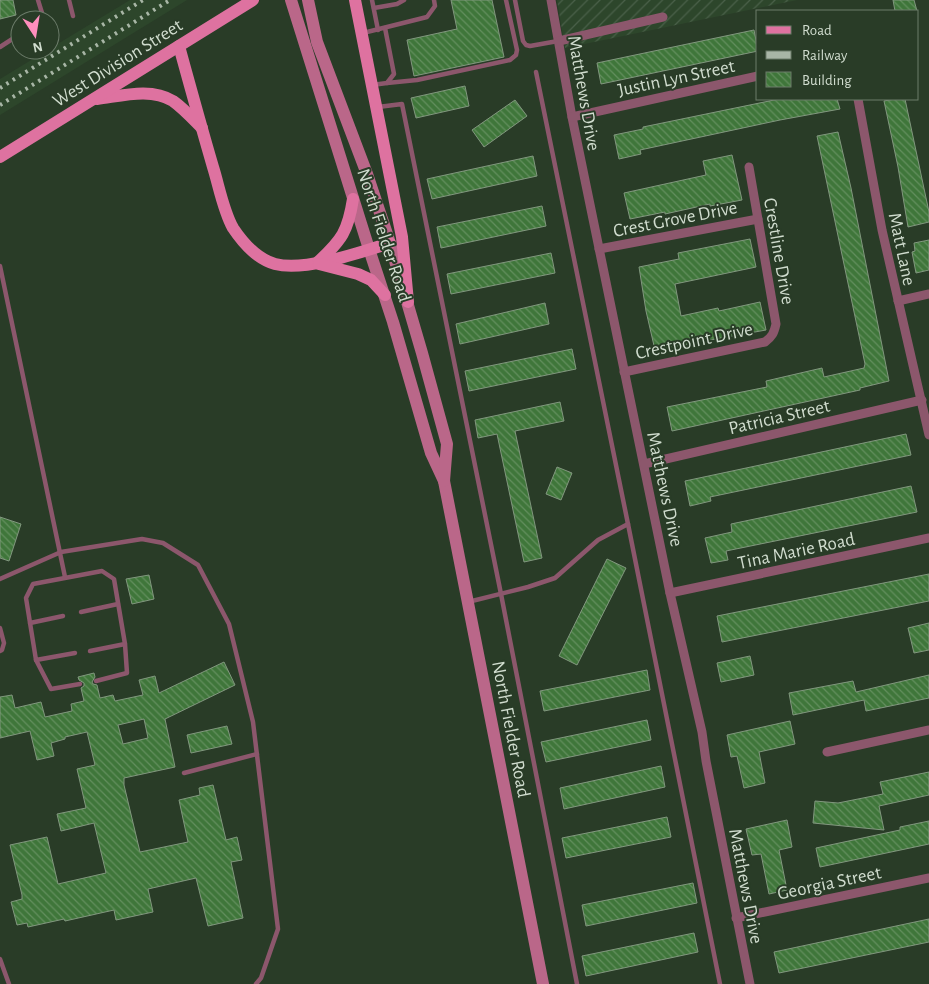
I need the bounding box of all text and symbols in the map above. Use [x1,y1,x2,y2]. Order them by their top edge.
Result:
north arrow [10,10,60,60]
legend [756,10,919,100]
street label: West Division Street [50,16,186,111]
text: Road [802,23,832,38]
street label: Matthews Drive [564,34,603,152]
text: N [31,39,44,55]
text: Railway [802,48,848,63]
street label: Justin Lyn Street [616,57,737,100]
text: Building [802,73,852,88]
street label: North Fielder Road [353,166,414,305]
street label: Crestline Drive [760,196,797,306]
street label: Crest Grove Drive [612,198,739,241]
street label: Matt Lane [885,211,919,287]
street label: Crestpoint Drive [634,320,755,363]
street label: Patricia Street [727,397,832,438]
street label: Matthews Drive [643,430,686,548]
street label: Tina Marie Road [736,530,857,573]
street label: North Fielder Road [488,659,533,799]
street label: Matthews Drive [725,827,766,945]
street label: Georgia Street [776,863,883,904]

